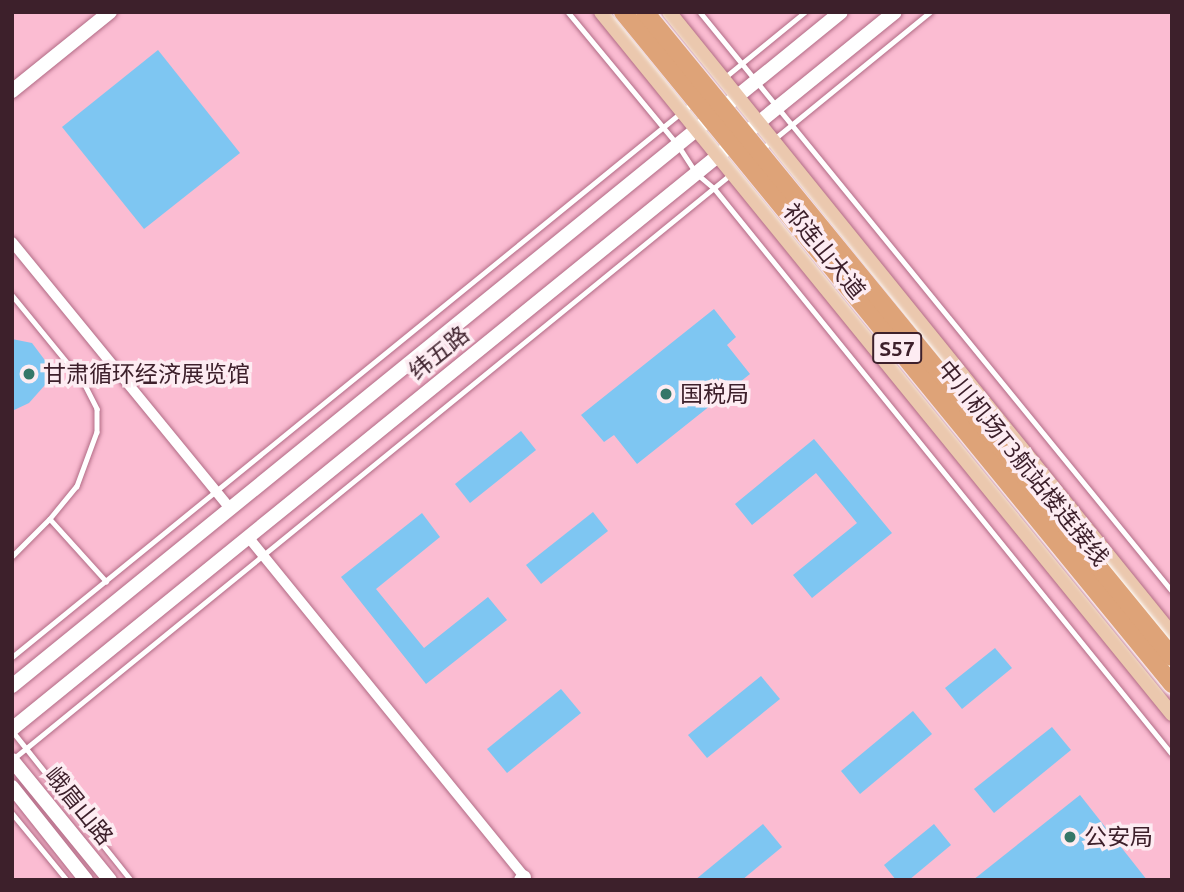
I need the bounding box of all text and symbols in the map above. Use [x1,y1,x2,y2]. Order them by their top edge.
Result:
street label: 祁连山大道 [777,198,871,304]
street label: 纬五路 [404,321,474,385]
road number: S57 [871,330,923,366]
street label: 中川机场T3航站楼连接线 [932,355,1114,571]
place label: 甘肃循环经济展览馆 [43,360,250,388]
marker: 甘肃循环经济展览馆 [21,366,37,382]
place label: 国税局 [680,380,749,408]
marker: 国税局 [658,386,674,402]
street label: 峨眉山路 [39,762,119,850]
place label: 公安局 [1084,823,1153,851]
marker: 公安局 [1062,829,1078,845]

